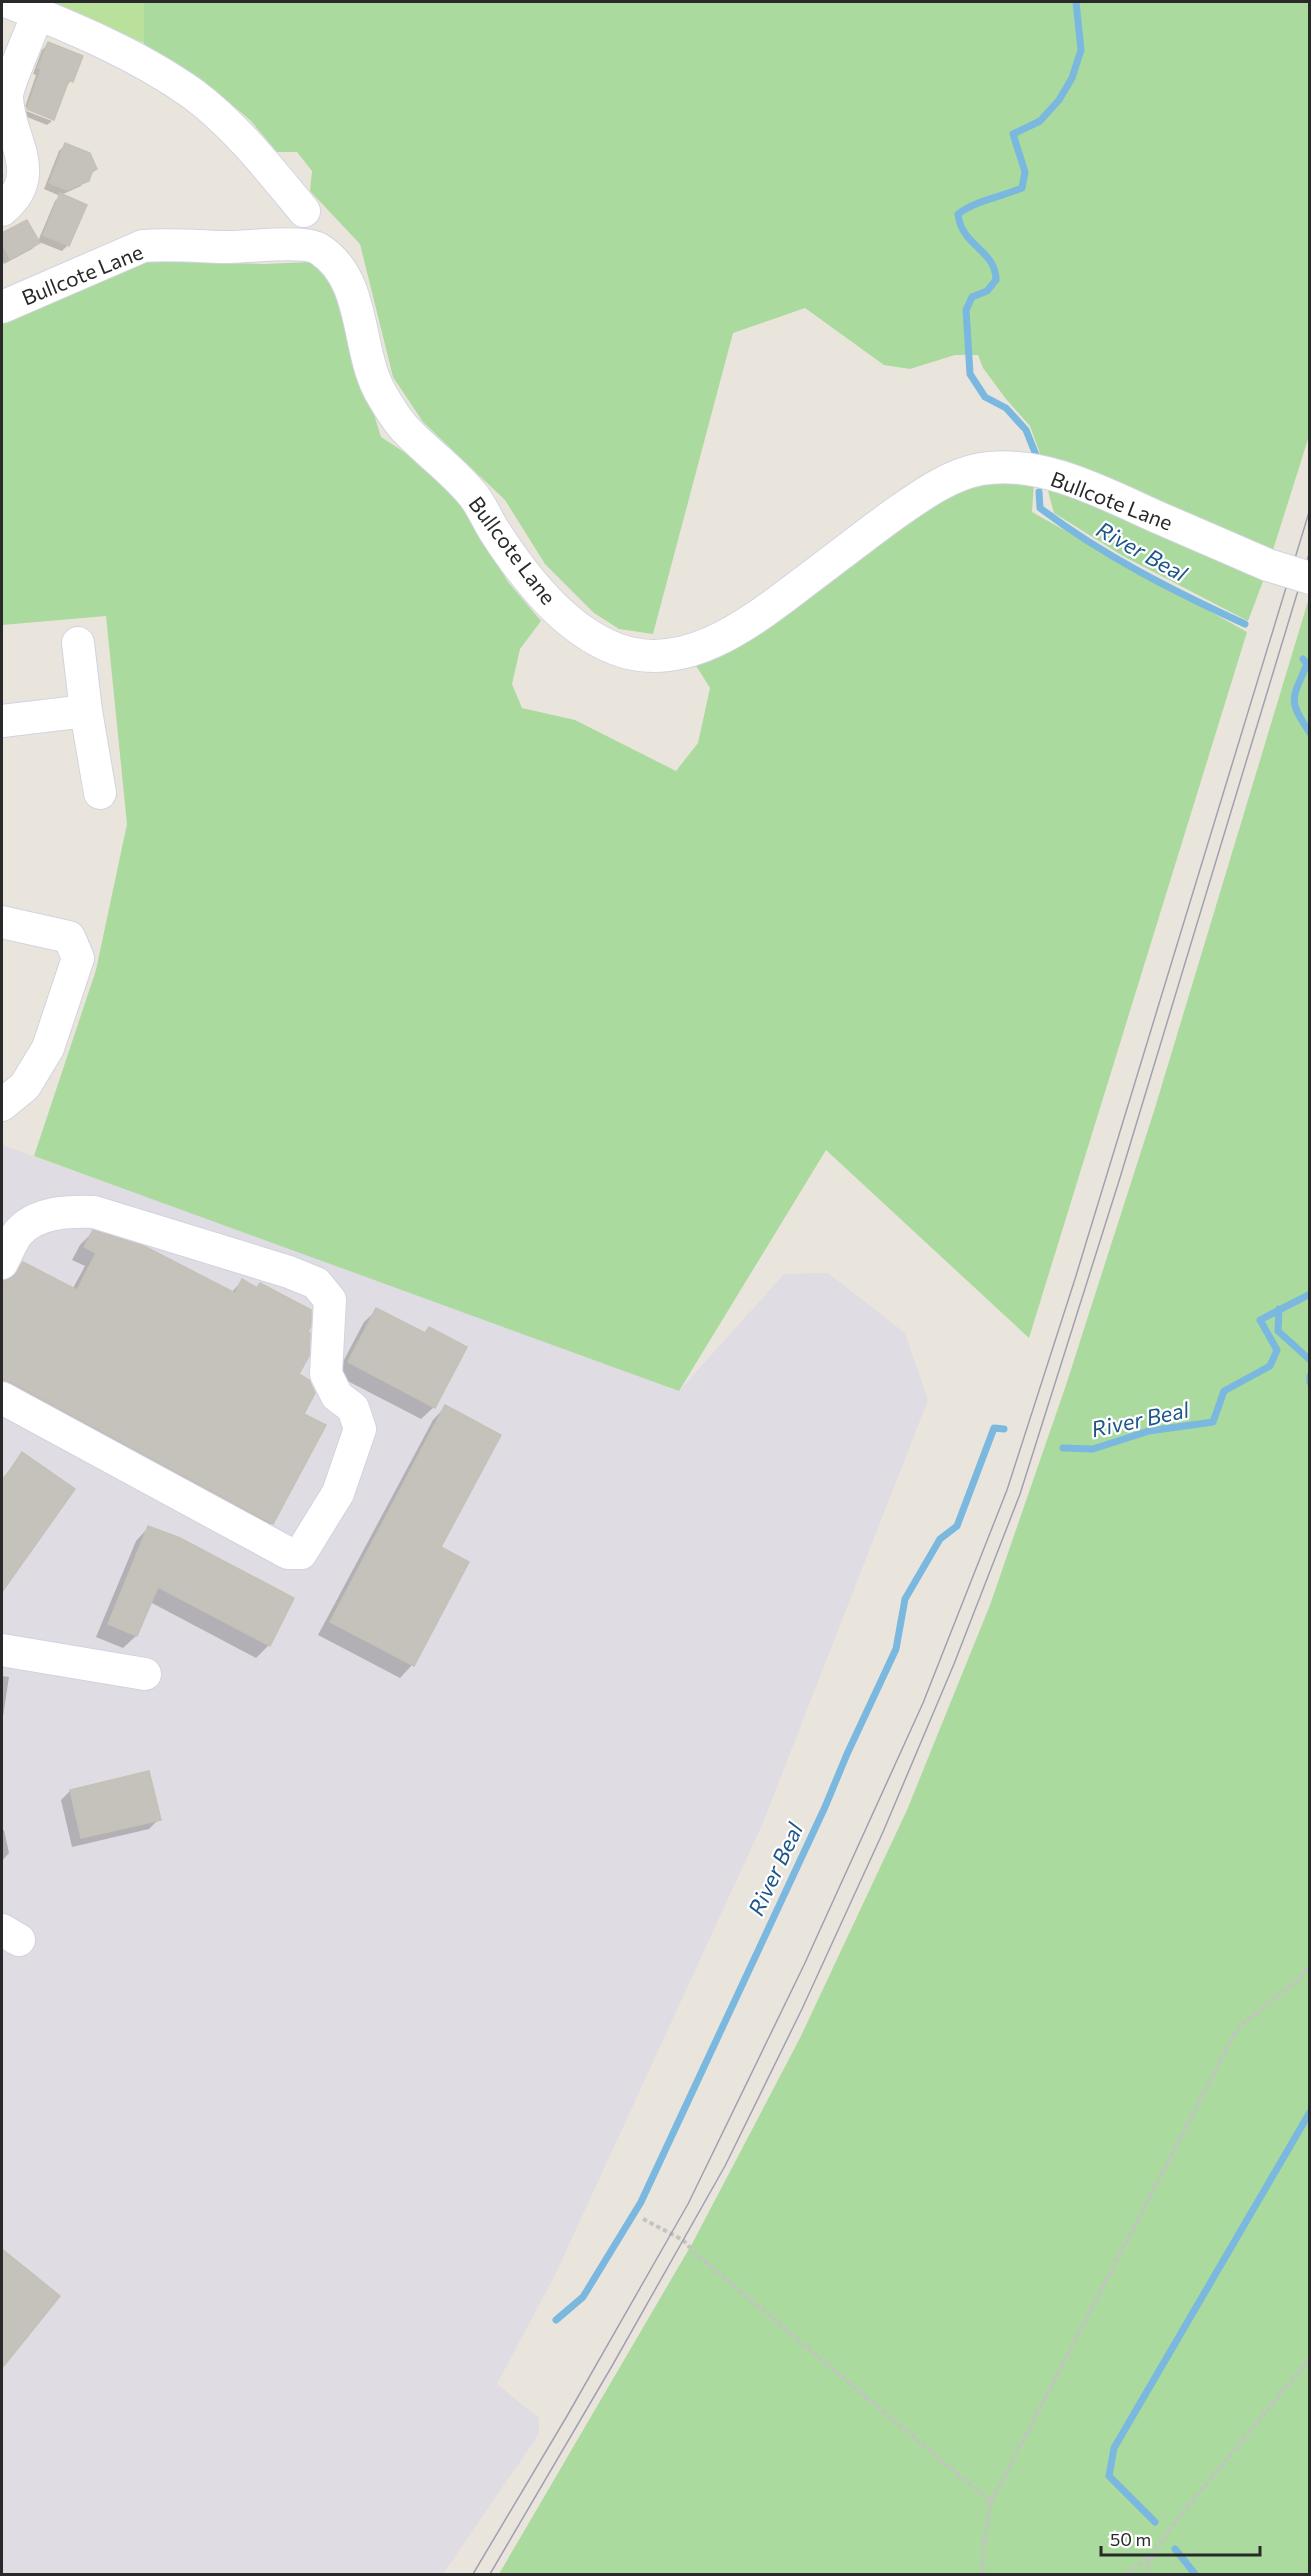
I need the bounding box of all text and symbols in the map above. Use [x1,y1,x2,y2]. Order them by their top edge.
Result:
street label: Bullcote Lane [18,238,146,310]
street label: Bullcote Lane [1048,465,1176,535]
street label: Bullcote Lane [464,491,562,609]
water label: River Beal [1092,515,1192,587]
water label: River Beal [1089,1395,1192,1442]
water label: River Beal [742,1818,808,1920]
scale bar [1101,2519,1260,2557]
text: 50 m [1110,2528,1151,2550]

